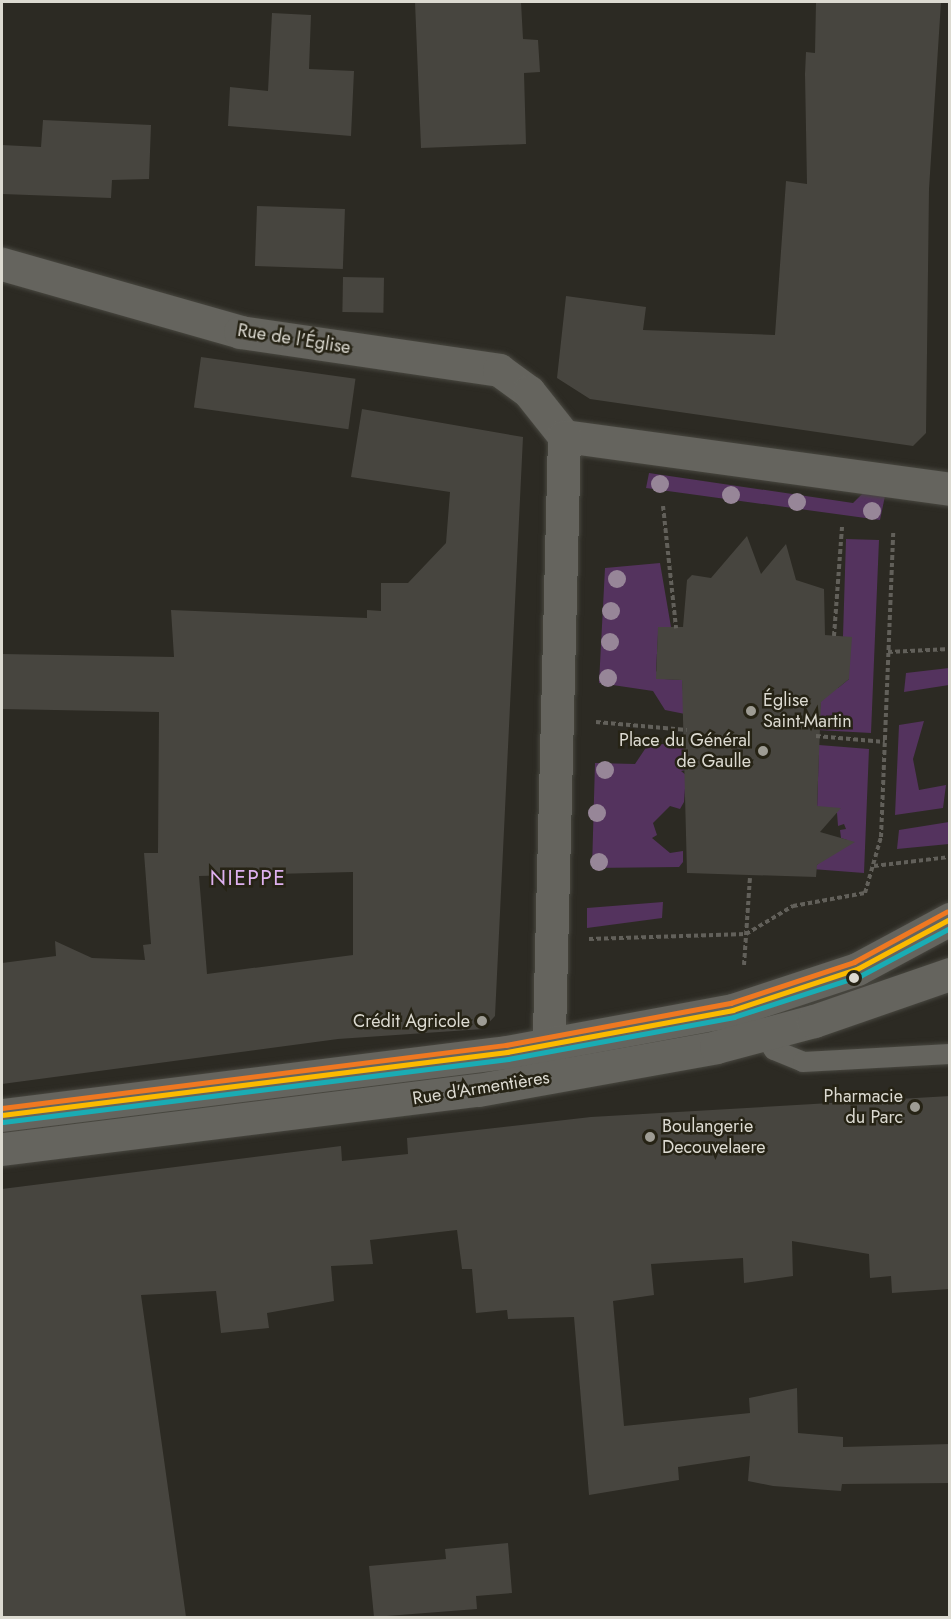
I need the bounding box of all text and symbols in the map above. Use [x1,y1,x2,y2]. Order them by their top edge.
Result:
street label: Rue de l'Église [236,319,352,359]
place label: Église Saint-Martin [763,690,852,732]
marker: Église Saint-Martin [744,704,758,718]
place label: Place du Général de Gaulle [619,730,751,772]
marker: Place du Général de Gaulle [756,744,770,758]
district label: NIEPPE [210,865,286,891]
unlabelled marker [848,972,860,984]
place label: Crédit Agricole [353,1010,470,1032]
marker: Crédit Agricole [475,1014,489,1028]
street label: Rue d'Armentières [411,1067,551,1109]
place label: Pharmacie du Parc [824,1086,903,1128]
marker: Pharmacie du Parc [908,1100,922,1114]
place label: Boulangerie Decouvelaere [662,1116,766,1158]
marker: Boulangerie Decouvelaere [643,1130,657,1144]

